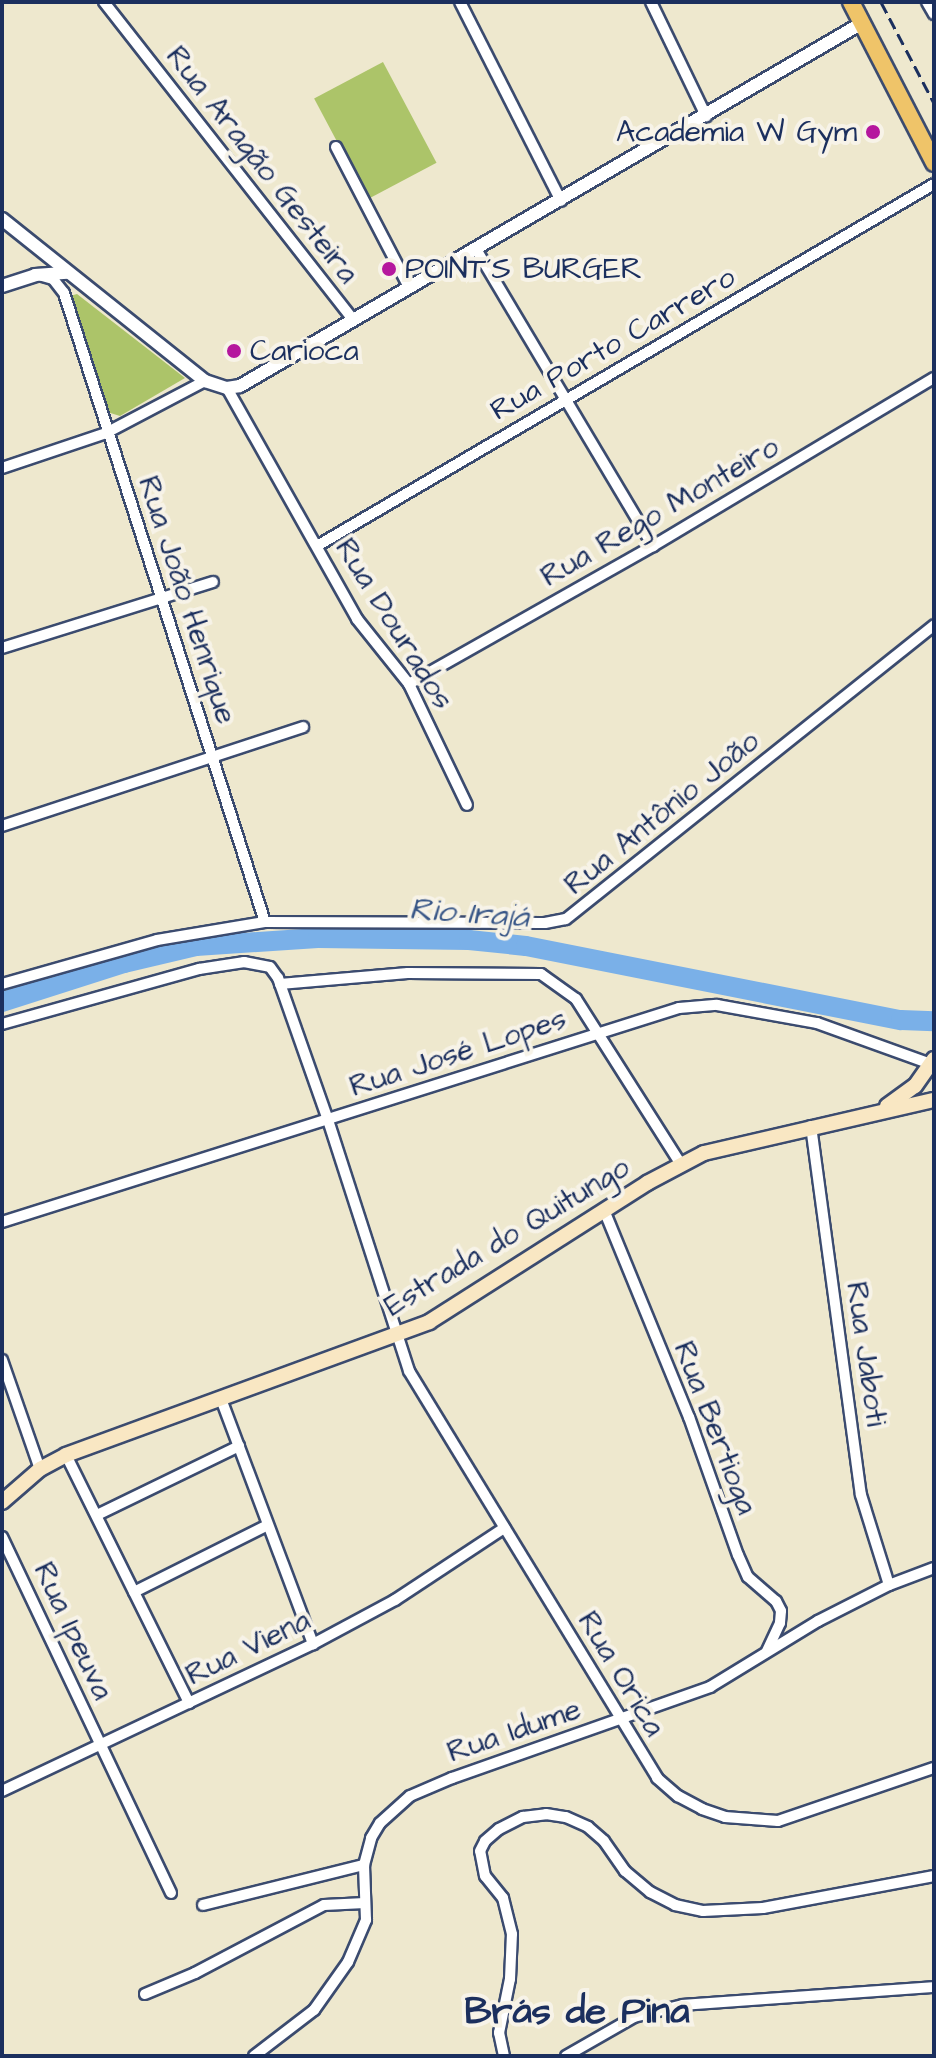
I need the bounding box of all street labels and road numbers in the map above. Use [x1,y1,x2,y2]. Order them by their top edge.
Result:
street label: Rua Aragão Gesteira [158,39,366,291]
street label: Rua Porto Carrero [484,259,742,429]
street label: Rua Rego Monteiro [535,429,785,595]
street label: Rua João Henrique [130,472,244,728]
street label: Rua Dourados [327,532,461,716]
street label: Rua Antônio João [557,723,767,903]
street label: Rua José Lopes [345,1001,571,1105]
street label: Estrada do Quitungo [378,1150,636,1324]
street label: Rua Jaboti [838,1279,894,1429]
street label: Rua Bertioga [666,1336,764,1520]
street label: Rua Ipeuva [26,1557,120,1705]
street label: Rua Viena [180,1603,316,1693]
street label: Rua Orica [570,1605,672,1743]
street label: Rua Idume [443,1691,585,1771]

